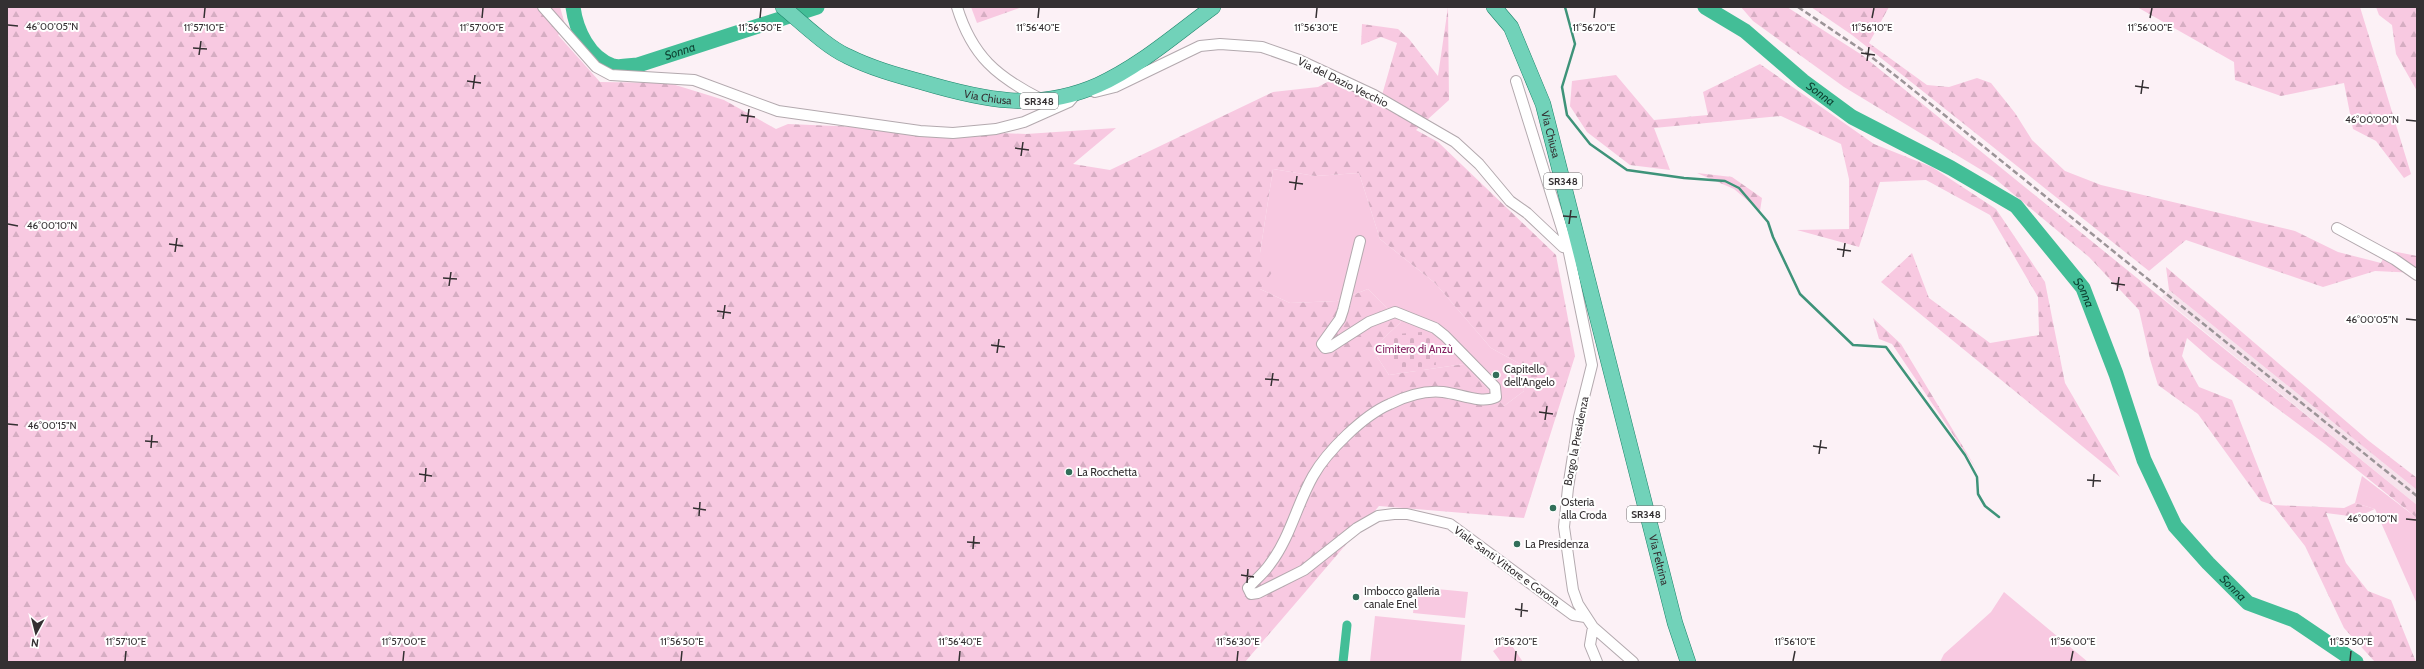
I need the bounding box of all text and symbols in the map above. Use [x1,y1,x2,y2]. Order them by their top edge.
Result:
text: 46°00'05"N [26,20,78,33]
text: 11°57'10"E [184,21,225,34]
text: 11°57'00"E [460,21,505,34]
text: 11°56'50"E [738,21,782,34]
text: 11°56'40"E [1016,21,1060,34]
text: 11°56'30"E [1294,21,1338,34]
text: 11°56'20"E [1572,21,1616,34]
text: 11°56'10"E [1851,21,1893,34]
text: 11°56'00"E [2128,21,2173,34]
water label: Sonna [662,39,697,63]
street label: Via del Dazio Vecchio [1295,54,1391,110]
water label: Sonna [1804,78,1838,109]
street label: Via Chiusa [963,86,1013,108]
road number: SR348 [1020,93,1058,109]
street label: Via Chiusa [1538,109,1564,160]
text: 46°00'00"N [2345,113,2399,126]
road number: SR348 [1544,173,1582,189]
text: 46°00'10"N [27,219,77,232]
water label: Sonna [2070,274,2098,309]
text: 46°00'05"N [2346,313,2398,326]
park label: Cimitero di Anzù [1375,342,1453,356]
place label: Capitello dell'Angelo [1504,362,1555,389]
marker: Capitello dell'Angelo [1491,370,1501,380]
street label: Borgo la Presidenza [1560,394,1592,487]
text: 46°00'15"N [28,419,76,432]
place label: La Rocchetta [1077,465,1138,479]
marker: La Rocchetta [1064,467,1074,477]
place label: Osteria alla Croda [1561,495,1607,522]
marker: Osteria alla Croda [1548,503,1558,513]
road number: SR348 [1627,506,1665,522]
text: 46°00'10"N [2347,512,2397,525]
street label: Viale Santi Vittore e Corona [1451,523,1563,610]
street label: Via Feltrina [1646,533,1672,587]
place label: La Presidenza [1525,537,1589,551]
marker: La Presidenza [1512,539,1522,549]
water label: Sonna [2217,571,2250,604]
place label: Imbocco galleria canale Enel [1364,584,1440,611]
marker: Imbocco galleria canale Enel [1351,592,1361,602]
north arrow [16,613,56,653]
text: 11°57'10"E [106,635,147,648]
text: 11°57'00"E [382,635,427,648]
text: 11°56'50"E [660,635,704,648]
text: 11°56'40"E [938,635,982,648]
text: 11°56'30"E [1216,635,1260,648]
text: 11°56'20"E [1494,635,1538,648]
text: 11°56'10"E [1774,635,1816,648]
text: 11°56'00"E [2051,635,2096,648]
text: 11°55'50"E [2329,635,2373,648]
text: N [30,636,39,650]

